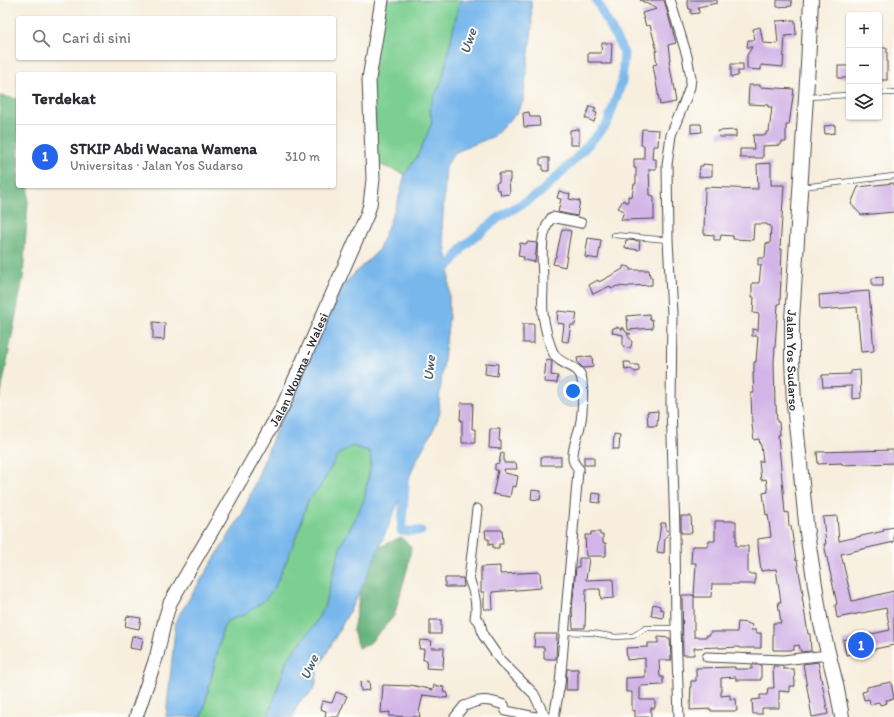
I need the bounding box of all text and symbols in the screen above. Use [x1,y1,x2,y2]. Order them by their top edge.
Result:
map controls [846,12,882,120]
button: + [846,12,882,48]
search box [16,16,336,60]
water label: Uwe [456,25,481,56]
icon: search [30,27,52,49]
text: Cari di sini [62,29,131,47]
button: − [846,48,882,84]
button: layers [846,84,882,120]
text: Terdekat [32,88,96,108]
text: STKIP Abdi Wacana Wamena [70,140,257,158]
text: 1 [42,149,48,164]
text: 310 m [285,149,320,164]
text: Universitas · Jalan Yos Sudarso [70,158,243,173]
street label: Jalan Yos Sudarso [784,309,802,412]
street label: Jalan Wouma - Walesi [266,310,331,429]
water label: Uwe [420,353,439,382]
your location [563,381,583,401]
pin: 1 [848,630,874,660]
water label: Uwe [296,651,323,682]

